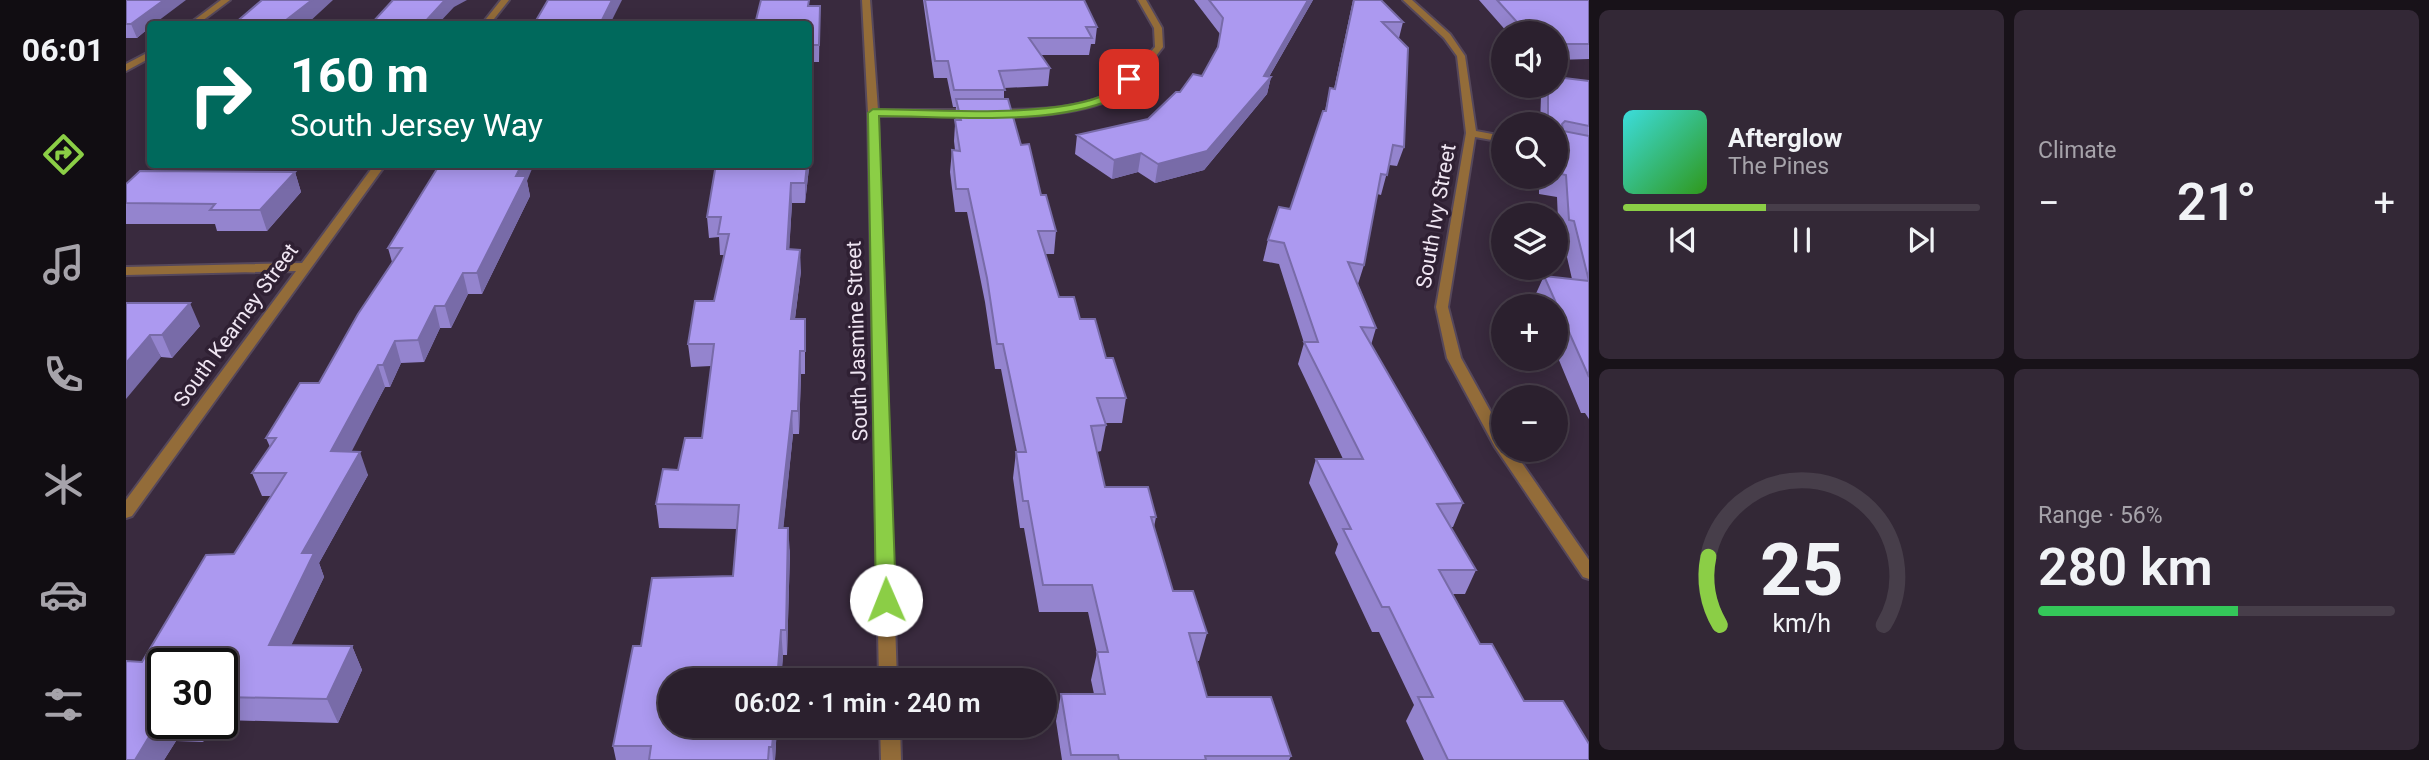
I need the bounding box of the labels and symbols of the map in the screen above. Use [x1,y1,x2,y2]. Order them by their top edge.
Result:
pin [1099,49,1159,109]
street label: South Ivy Street [1411,142,1461,290]
street label: South Kearney Street [169,239,303,411]
street label: South Jasmine Street [842,240,872,442]
position arrow [849,563,923,637]
speed limit sign: 30 [147,648,238,739]

